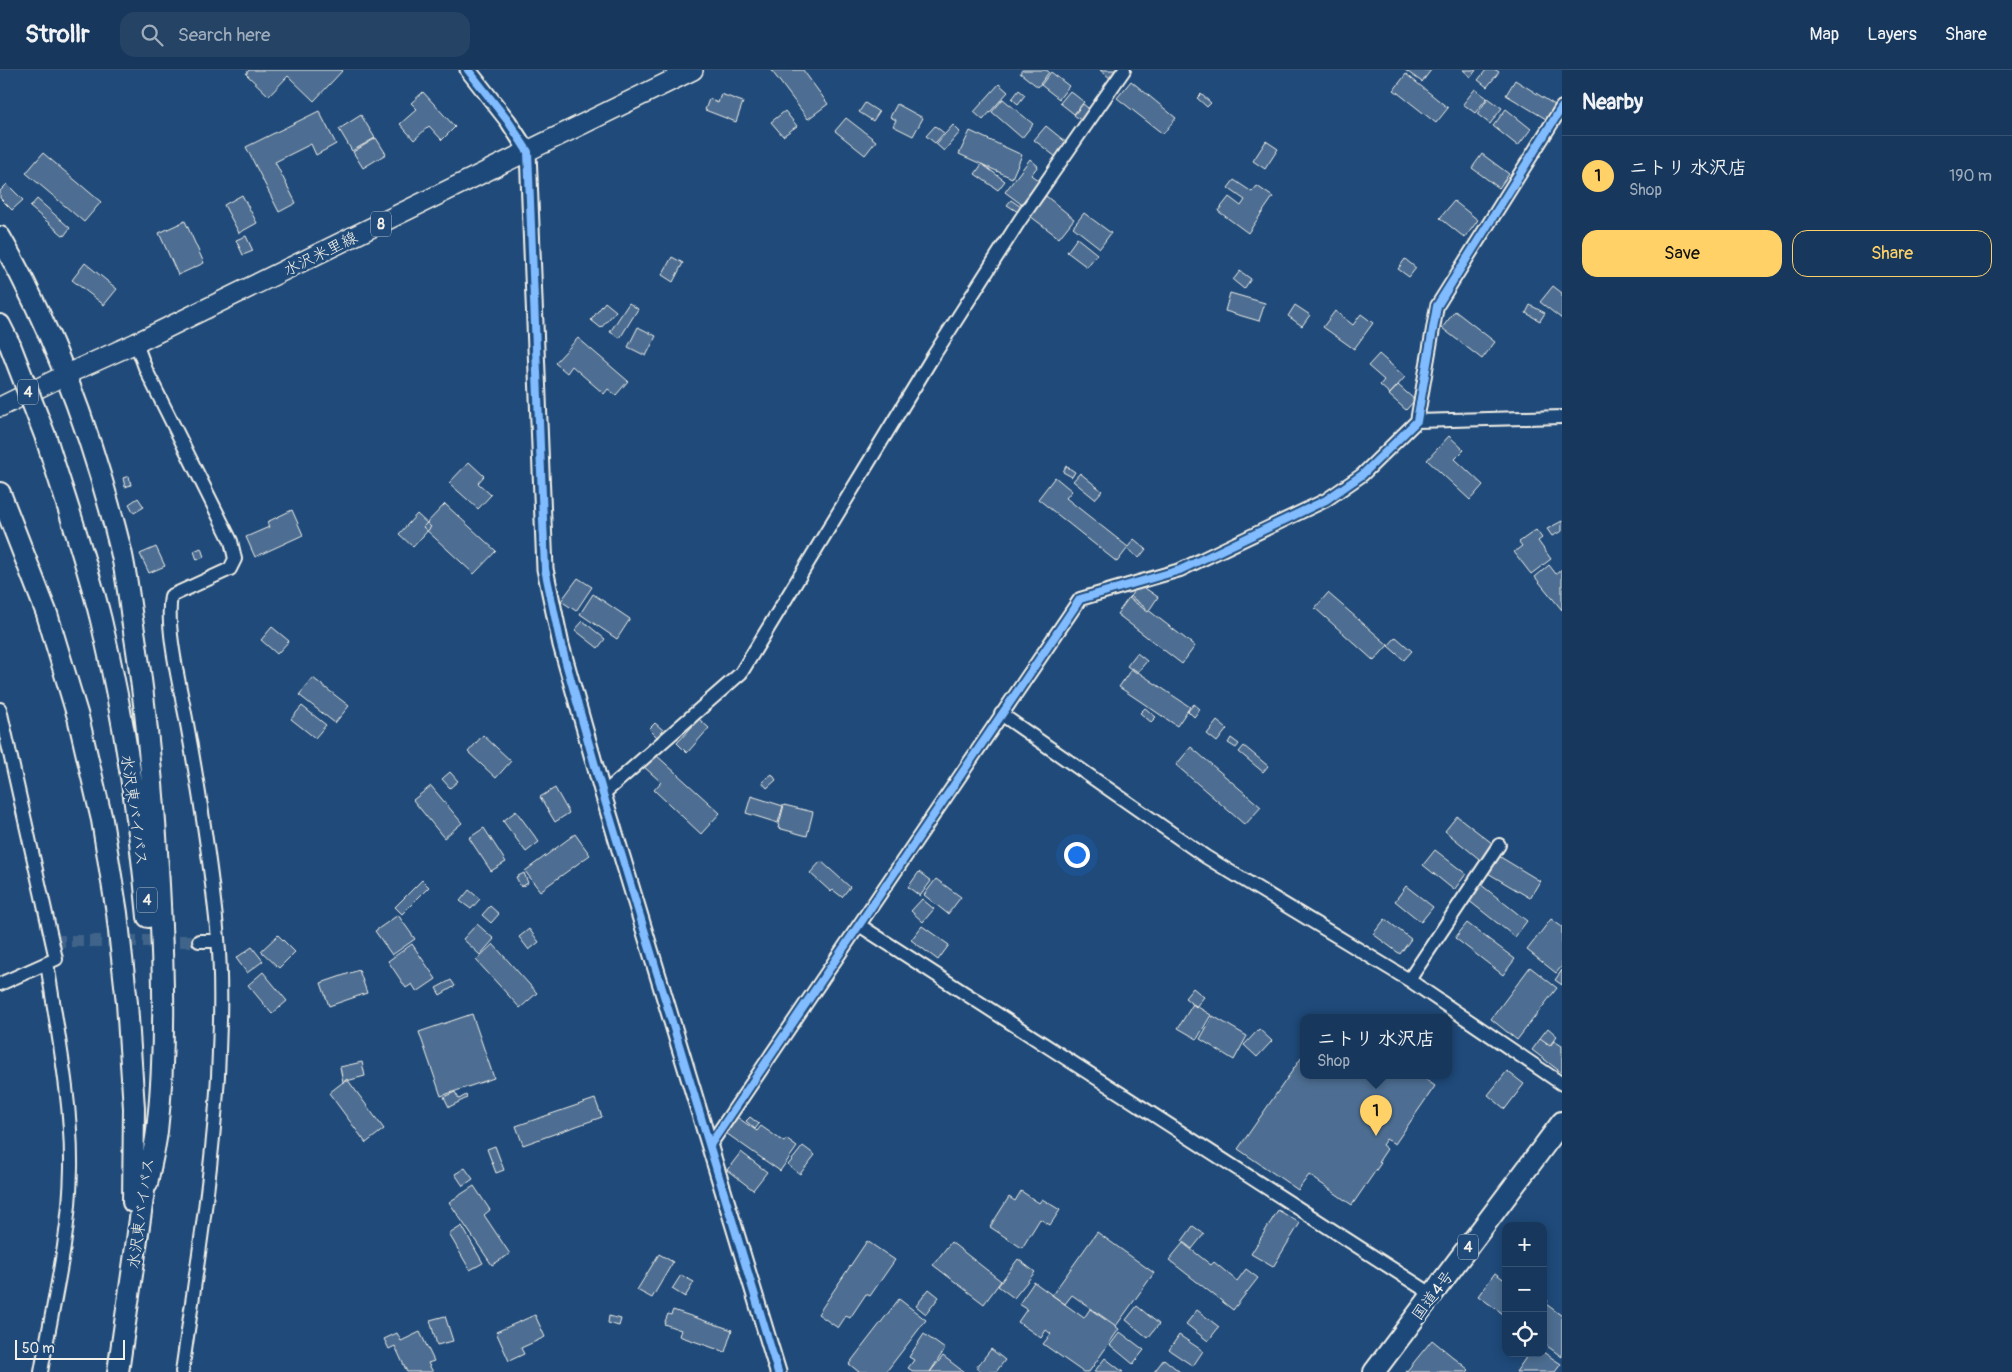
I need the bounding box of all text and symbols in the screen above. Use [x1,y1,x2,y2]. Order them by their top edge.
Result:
search box [120,12,470,57]
text: Strollr [25,20,90,49]
icon: search [138,21,166,49]
text: Search here [178,23,270,47]
text: Map [1810,23,1839,46]
text: Layers [1867,23,1917,46]
text: Share [1945,23,1987,46]
text: Nearby [1582,89,1643,116]
text: ニトリ 水沢店 [1629,156,1747,180]
text: 1 [1595,166,1601,186]
text: 190 m [1949,166,1992,186]
text: Shop [1629,180,1662,200]
road number: 8 [371,212,391,236]
street label: 水沢米里線 [280,227,361,280]
button: Save [1582,230,1782,277]
button: Share [1792,230,1992,277]
road number: 4 [18,380,38,404]
street label: 水沢東バイパス [116,753,152,867]
your location [1064,842,1090,868]
road number: 4 [137,888,157,912]
popup [1300,1014,1452,1079]
text: ニトリ 水沢店 [1317,1027,1435,1051]
text: Shop [1317,1051,1350,1071]
pin: 1 [1360,1095,1392,1136]
street label: 水沢東バイパス [123,1156,159,1270]
map controls [1502,1222,1547,1357]
button: + [1502,1222,1547,1267]
road number: 4 [1458,1234,1478,1260]
street label: 国道4号 [1408,1267,1458,1324]
button: − [1502,1267,1547,1312]
button: locate [1502,1312,1547,1357]
scale bar [15,1337,125,1360]
text: 50 m [22,1340,55,1357]

